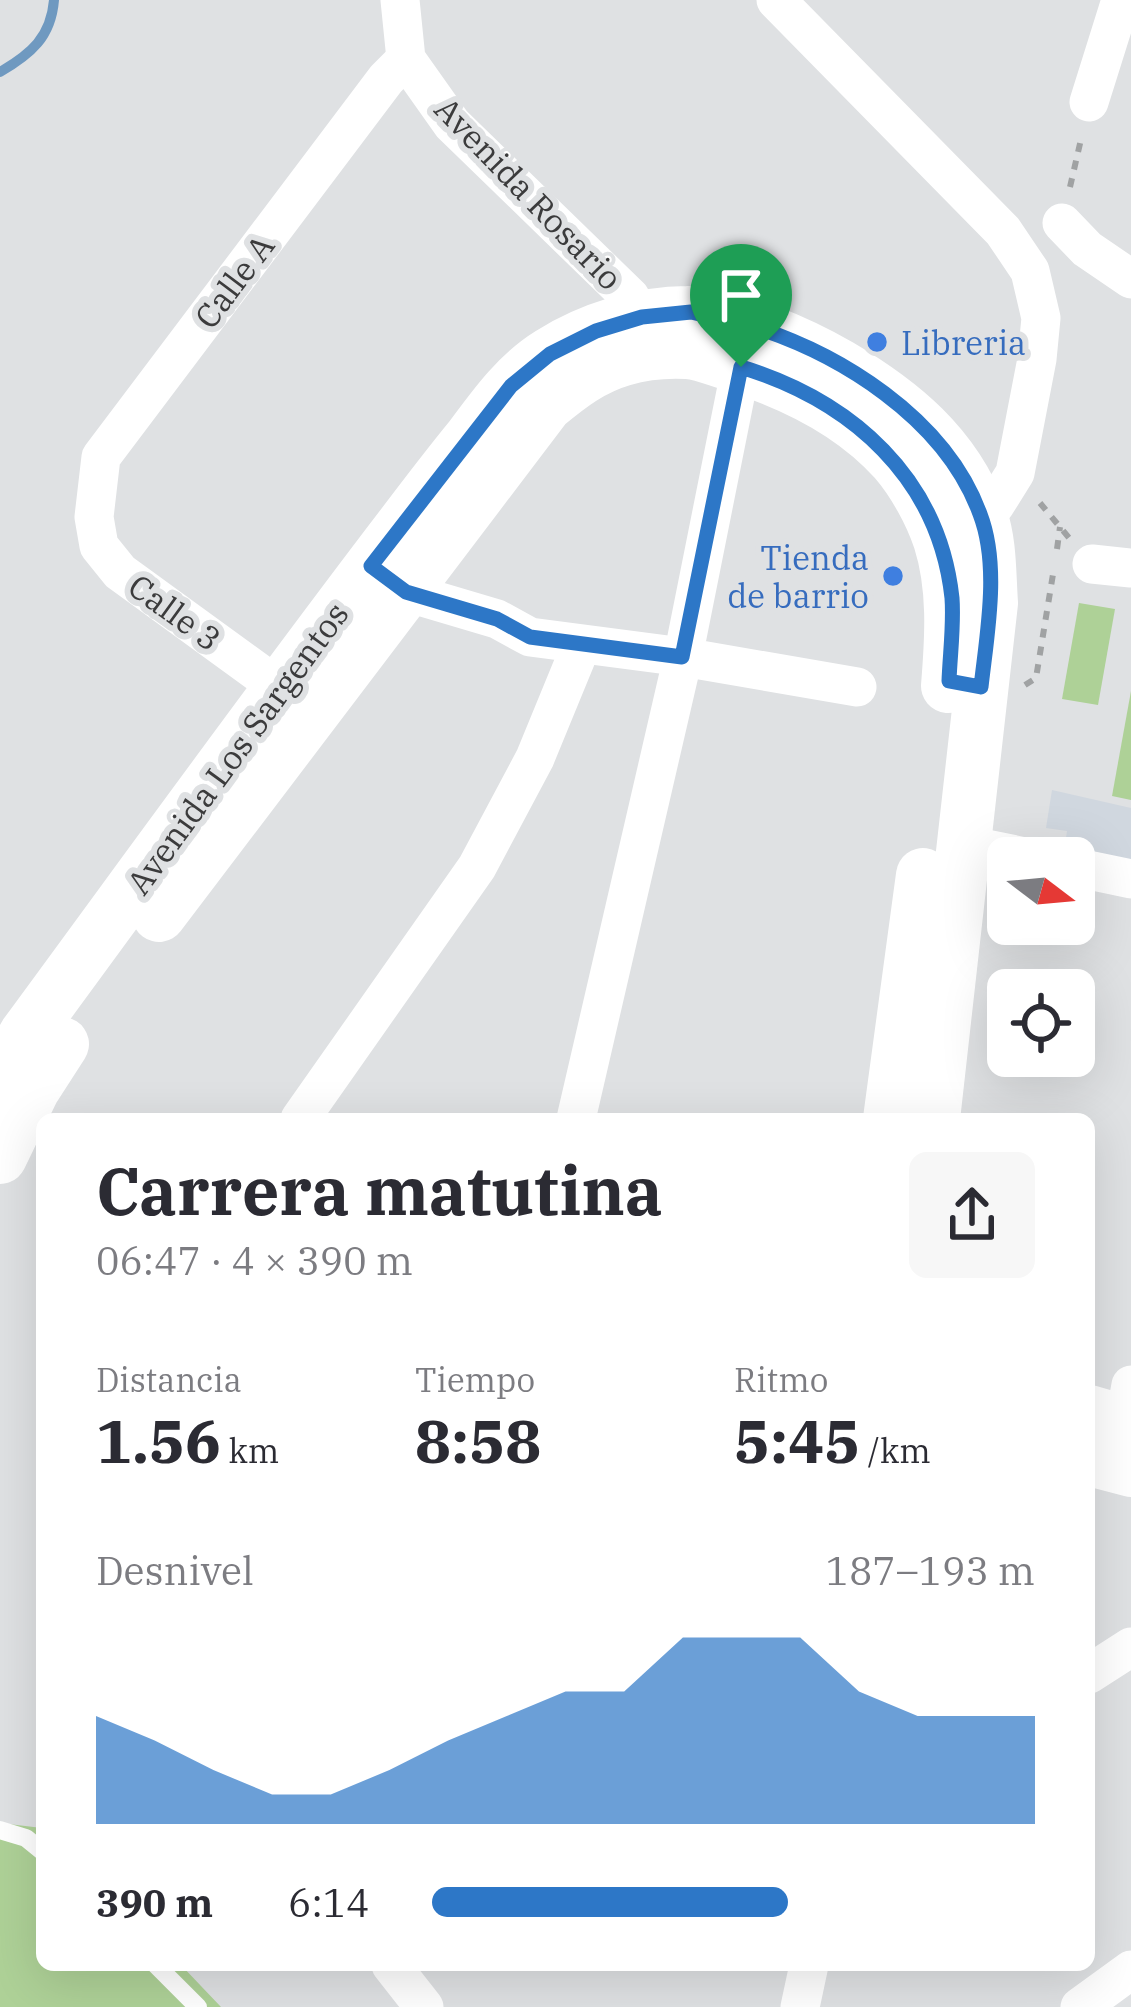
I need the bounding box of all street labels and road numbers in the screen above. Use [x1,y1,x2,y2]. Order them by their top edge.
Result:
street label: Avenida Rosario [426,87,632,299]
street label: Calle A [185,225,284,337]
street label: Calle 3 [120,564,230,660]
street label: Avenida Los Sargentos [116,593,358,903]

